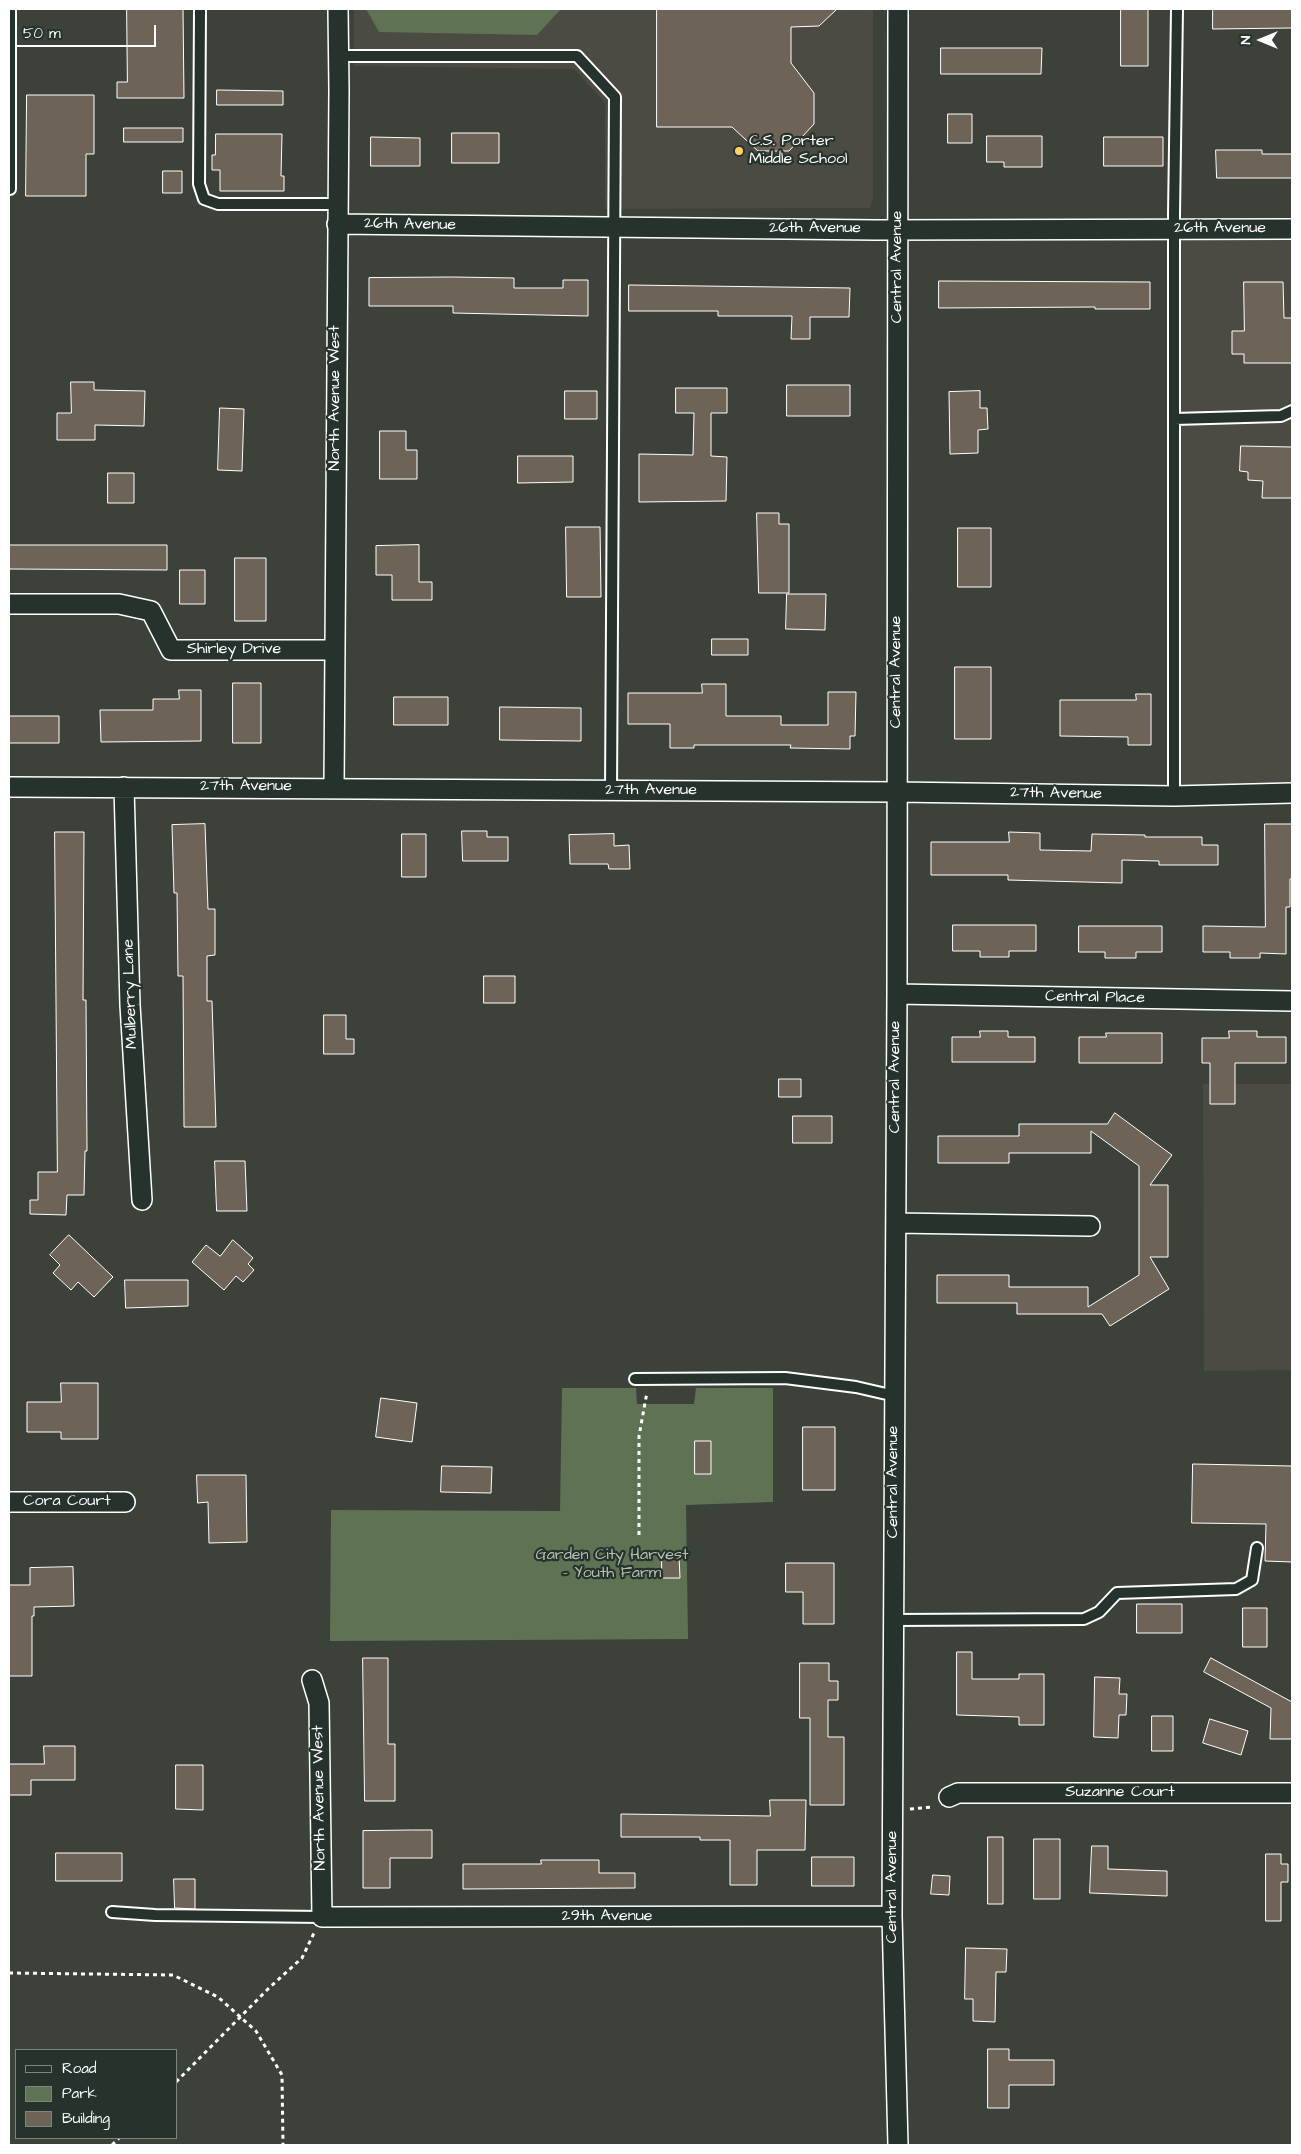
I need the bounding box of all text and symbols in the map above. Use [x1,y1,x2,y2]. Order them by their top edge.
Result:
scale bar [18,15,159,47]
north arrow [1236,15,1286,65]
text: 50 m [23,23,61,44]
text: N [1236,36,1256,44]
place label: C.S. Porter Middle School [749,132,847,170]
marker: C.S. Porter Middle School [733,145,745,157]
street label: Central Avenue [888,211,908,323]
street label: 26th Avenue [364,215,456,235]
street label: 26th Avenue [769,219,861,239]
street label: 26th Avenue [1174,219,1266,239]
street label: North Avenue West [326,325,346,471]
street label: Central Avenue [887,616,907,728]
street label: Shirley Drive [187,640,281,660]
street label: 27th Avenue [200,777,292,797]
street label: 27th Avenue [605,781,697,801]
street label: 27th Avenue [1010,784,1102,804]
street label: Mulberry Lane [119,939,143,1049]
street label: Central Place [1045,988,1145,1008]
street label: Central Avenue [886,1021,906,1133]
street label: Central Avenue [884,1426,904,1538]
street label: Cora Court [23,1492,111,1512]
park label: Garden City Harvest - Youth Farm [536,1546,688,1584]
street label: North Avenue West [309,1725,331,1871]
street label: Suzanne Court [1065,1783,1175,1803]
street label: Central Avenue [883,1831,903,1943]
street label: 29th Avenue [561,1907,653,1927]
legend [15,2049,178,2139]
text: Road [62,2058,96,2079]
text: Park [62,2083,97,2104]
text: Building [62,2108,110,2129]

